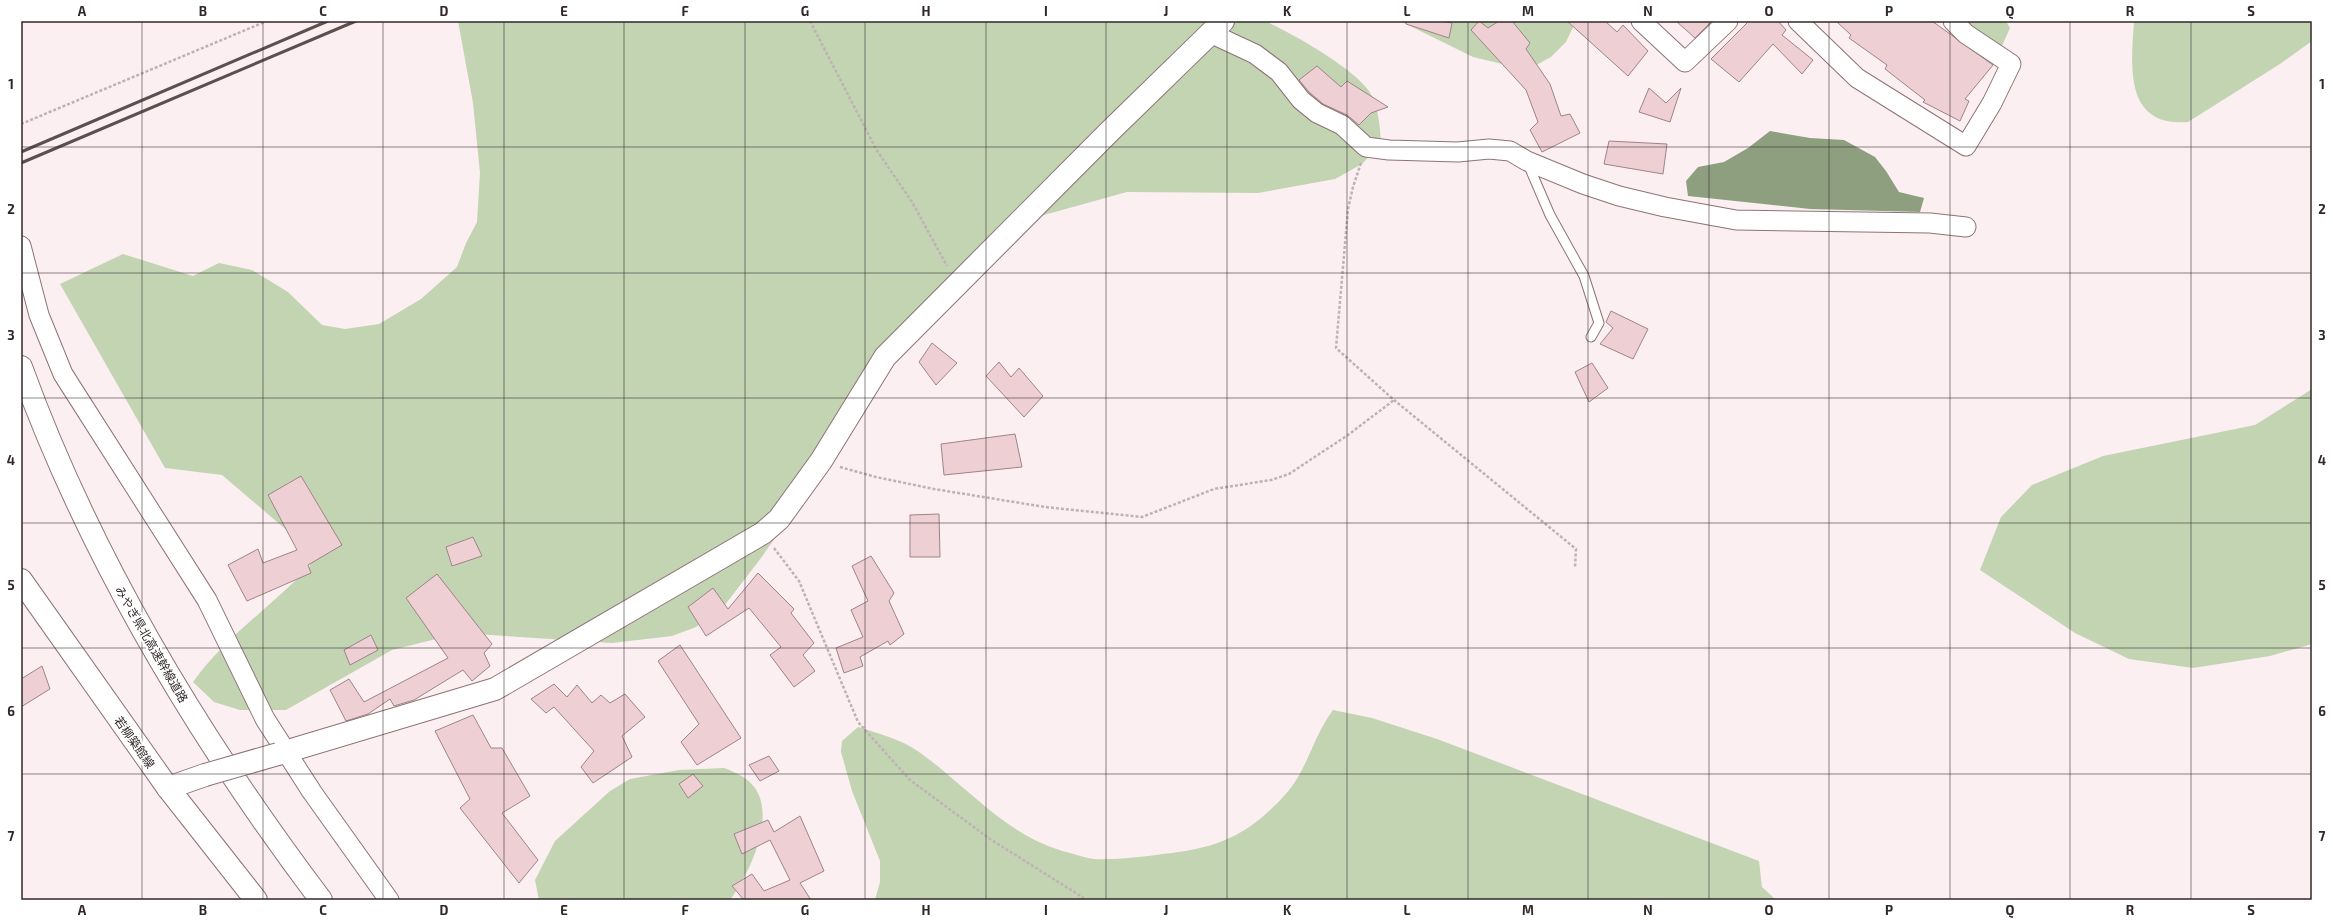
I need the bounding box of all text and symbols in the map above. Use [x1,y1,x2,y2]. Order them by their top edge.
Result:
text: A [78,3,87,19]
text: B [199,3,207,19]
text: C [319,3,327,19]
text: D [440,3,449,19]
text: E [560,3,568,19]
text: F [681,3,689,19]
text: G [801,3,809,19]
text: H [922,3,931,19]
text: I [1044,3,1048,19]
text: J [1164,3,1168,19]
text: K [1283,3,1292,19]
text: L [1404,3,1411,19]
text: M [1522,3,1534,19]
text: N [1643,3,1653,19]
text: O [1765,3,1774,19]
text: P [1885,3,1893,19]
text: Q [2006,3,2015,20]
text: R [2126,3,2135,19]
text: S [2247,3,2255,19]
text: 1 [8,76,14,92]
text: 1 [2319,76,2325,92]
text: 2 [7,201,15,217]
text: 2 [2318,201,2326,217]
text: 3 [7,327,15,343]
text: 3 [2318,327,2326,343]
text: 4 [7,452,15,468]
text: 4 [2318,452,2326,468]
text: 5 [7,577,15,593]
text: 5 [2318,577,2326,593]
street label: みやぎ県北高速幹線道路 [113,583,191,705]
text: 6 [7,703,15,719]
text: 6 [2318,703,2326,719]
street label: 若柳築館線 [112,713,158,771]
text: 7 [8,828,15,844]
text: 7 [2319,828,2326,844]
text: A [78,902,87,918]
text: B [199,902,207,918]
text: C [319,902,327,918]
text: D [440,902,449,918]
text: E [560,902,568,918]
text: F [681,902,689,918]
text: G [801,902,809,918]
text: H [922,902,931,918]
text: I [1044,902,1048,918]
text: J [1164,902,1168,918]
text: K [1283,902,1292,918]
text: L [1404,902,1411,918]
text: M [1522,902,1534,918]
text: N [1643,902,1653,918]
text: O [1765,902,1774,918]
text: P [1885,902,1893,918]
text: Q [2006,902,2015,919]
text: R [2126,902,2135,918]
text: S [2247,902,2255,918]

